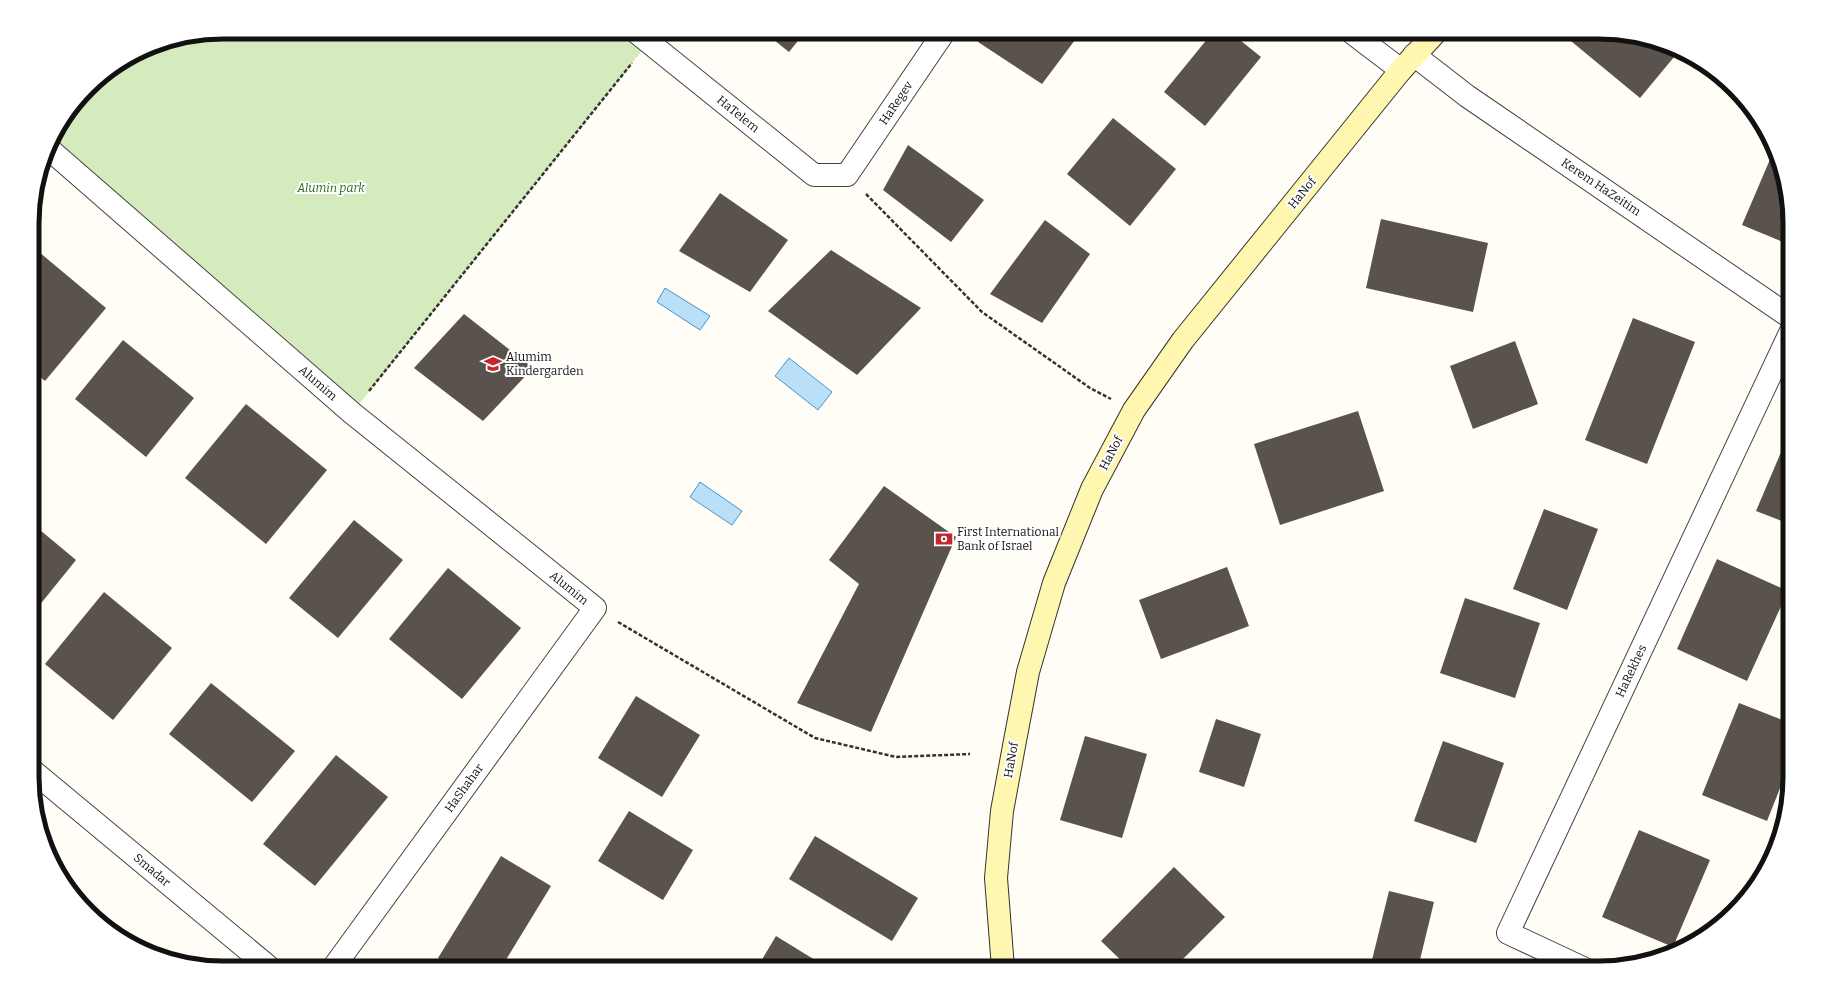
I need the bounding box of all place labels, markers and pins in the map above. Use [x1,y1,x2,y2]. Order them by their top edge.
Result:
place label: Alumim Kindergarden [506,350,584,378]
school or university icon: Alumim Kindergarden [483,354,503,374]
place label: First International Bank of Israel [957,525,1060,553]
bank icon: First International Bank of Israel [934,529,954,549]

